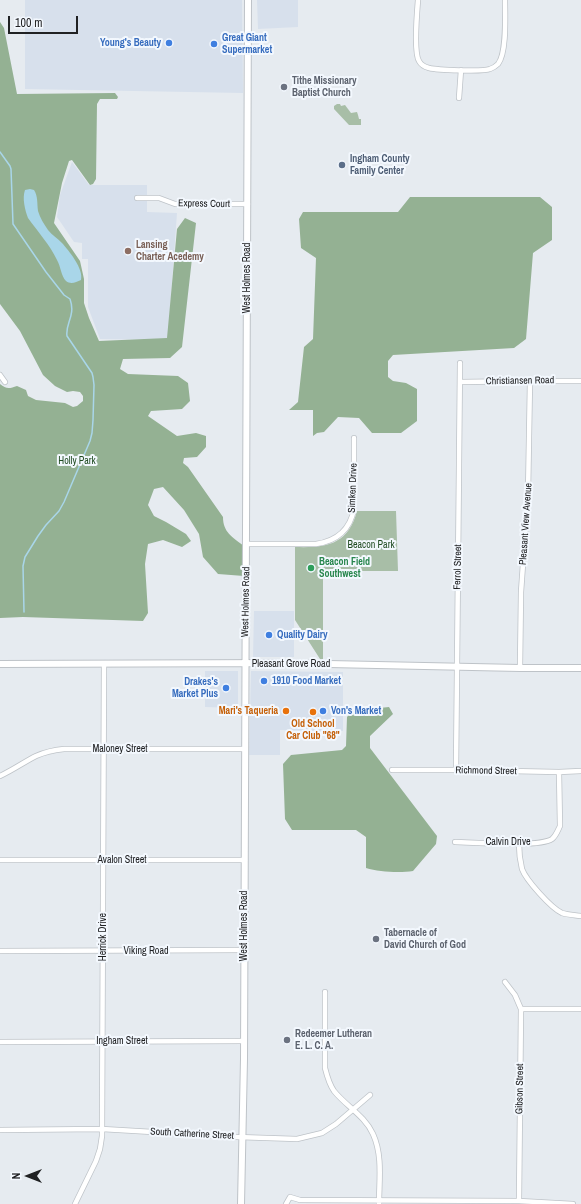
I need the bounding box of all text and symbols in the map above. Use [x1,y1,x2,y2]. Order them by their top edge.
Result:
scale bar [10,8,80,34]
text: 100 m [15,15,42,31]
place label: Great Giant Supermarket [222,32,272,56]
place label: Young's Beauty [100,37,161,49]
marker: Young's Beauty [164,38,174,48]
marker: Great Giant Supermarket [209,39,219,49]
place label: Tithe Missionary Baptist Church [292,75,357,98]
marker: Tithe Missionary Baptist Church [279,82,289,92]
place label: Ingham County Family Center [350,153,410,176]
marker: Ingham County Family Center [337,160,347,170]
street label: Express Court [178,198,230,210]
place label: Lansing Charter Acedemy [136,239,204,262]
street label: West Holmes Road [241,243,253,313]
marker: Lansing Charter Acedemy [123,246,133,256]
street label: Christiansen Road [486,374,554,388]
park label: Holly Park [58,455,96,467]
street label: Simken Drive [346,463,360,513]
street label: Pleasant View Avenue [517,483,535,565]
park label: Beacon Park [348,539,394,551]
street label: Ferrol Street [452,544,464,590]
place label: Beacon Field Southwest [319,556,370,580]
marker: Beacon Field Southwest [306,563,316,573]
street label: West Holmes Road [239,567,253,637]
place label: Quality Dairy [277,629,328,641]
marker: Quality Dairy [264,630,274,640]
street label: Pleasant Grove Road [252,658,330,670]
place label: 1910 Food Market [272,675,341,687]
place label: Drakes's Market Plus [172,676,218,700]
marker: 1910 Food Market [259,676,269,686]
marker: Drakes's Market Plus [221,683,231,693]
place label: Mari's Taqueria [219,705,278,717]
place label: Von's Market [331,705,381,717]
marker: Mari's Taqueria [281,706,291,716]
marker: Von's Market [318,706,328,716]
marker: Old School Car Club "68" [308,707,318,717]
place label: Old School Car Club "68" [286,718,340,742]
street label: Maloney Street [92,743,148,755]
street label: Richmond Street [455,764,517,778]
street label: Calvin Drive [485,836,531,848]
street label: Avalon Street [97,854,147,866]
street label: West Holmes Road [238,891,250,961]
street label: Herrick Drive [97,913,109,961]
place label: Tabernacle of David Church of God [384,927,466,950]
marker: Tabernacle of David Church of God [371,934,381,944]
street label: Viking Road [124,945,168,957]
place label: Redeemer Lutheran E. L. C. A. [295,1028,372,1052]
street label: Ingham Street [96,1035,148,1047]
marker: Redeemer Lutheran E. L. C. A. [282,1035,292,1045]
street label: Gibson Street [514,1064,526,1114]
street label: South Catherine Street [150,1126,234,1142]
north arrow [8,1156,48,1196]
text: N [9,1173,23,1179]

